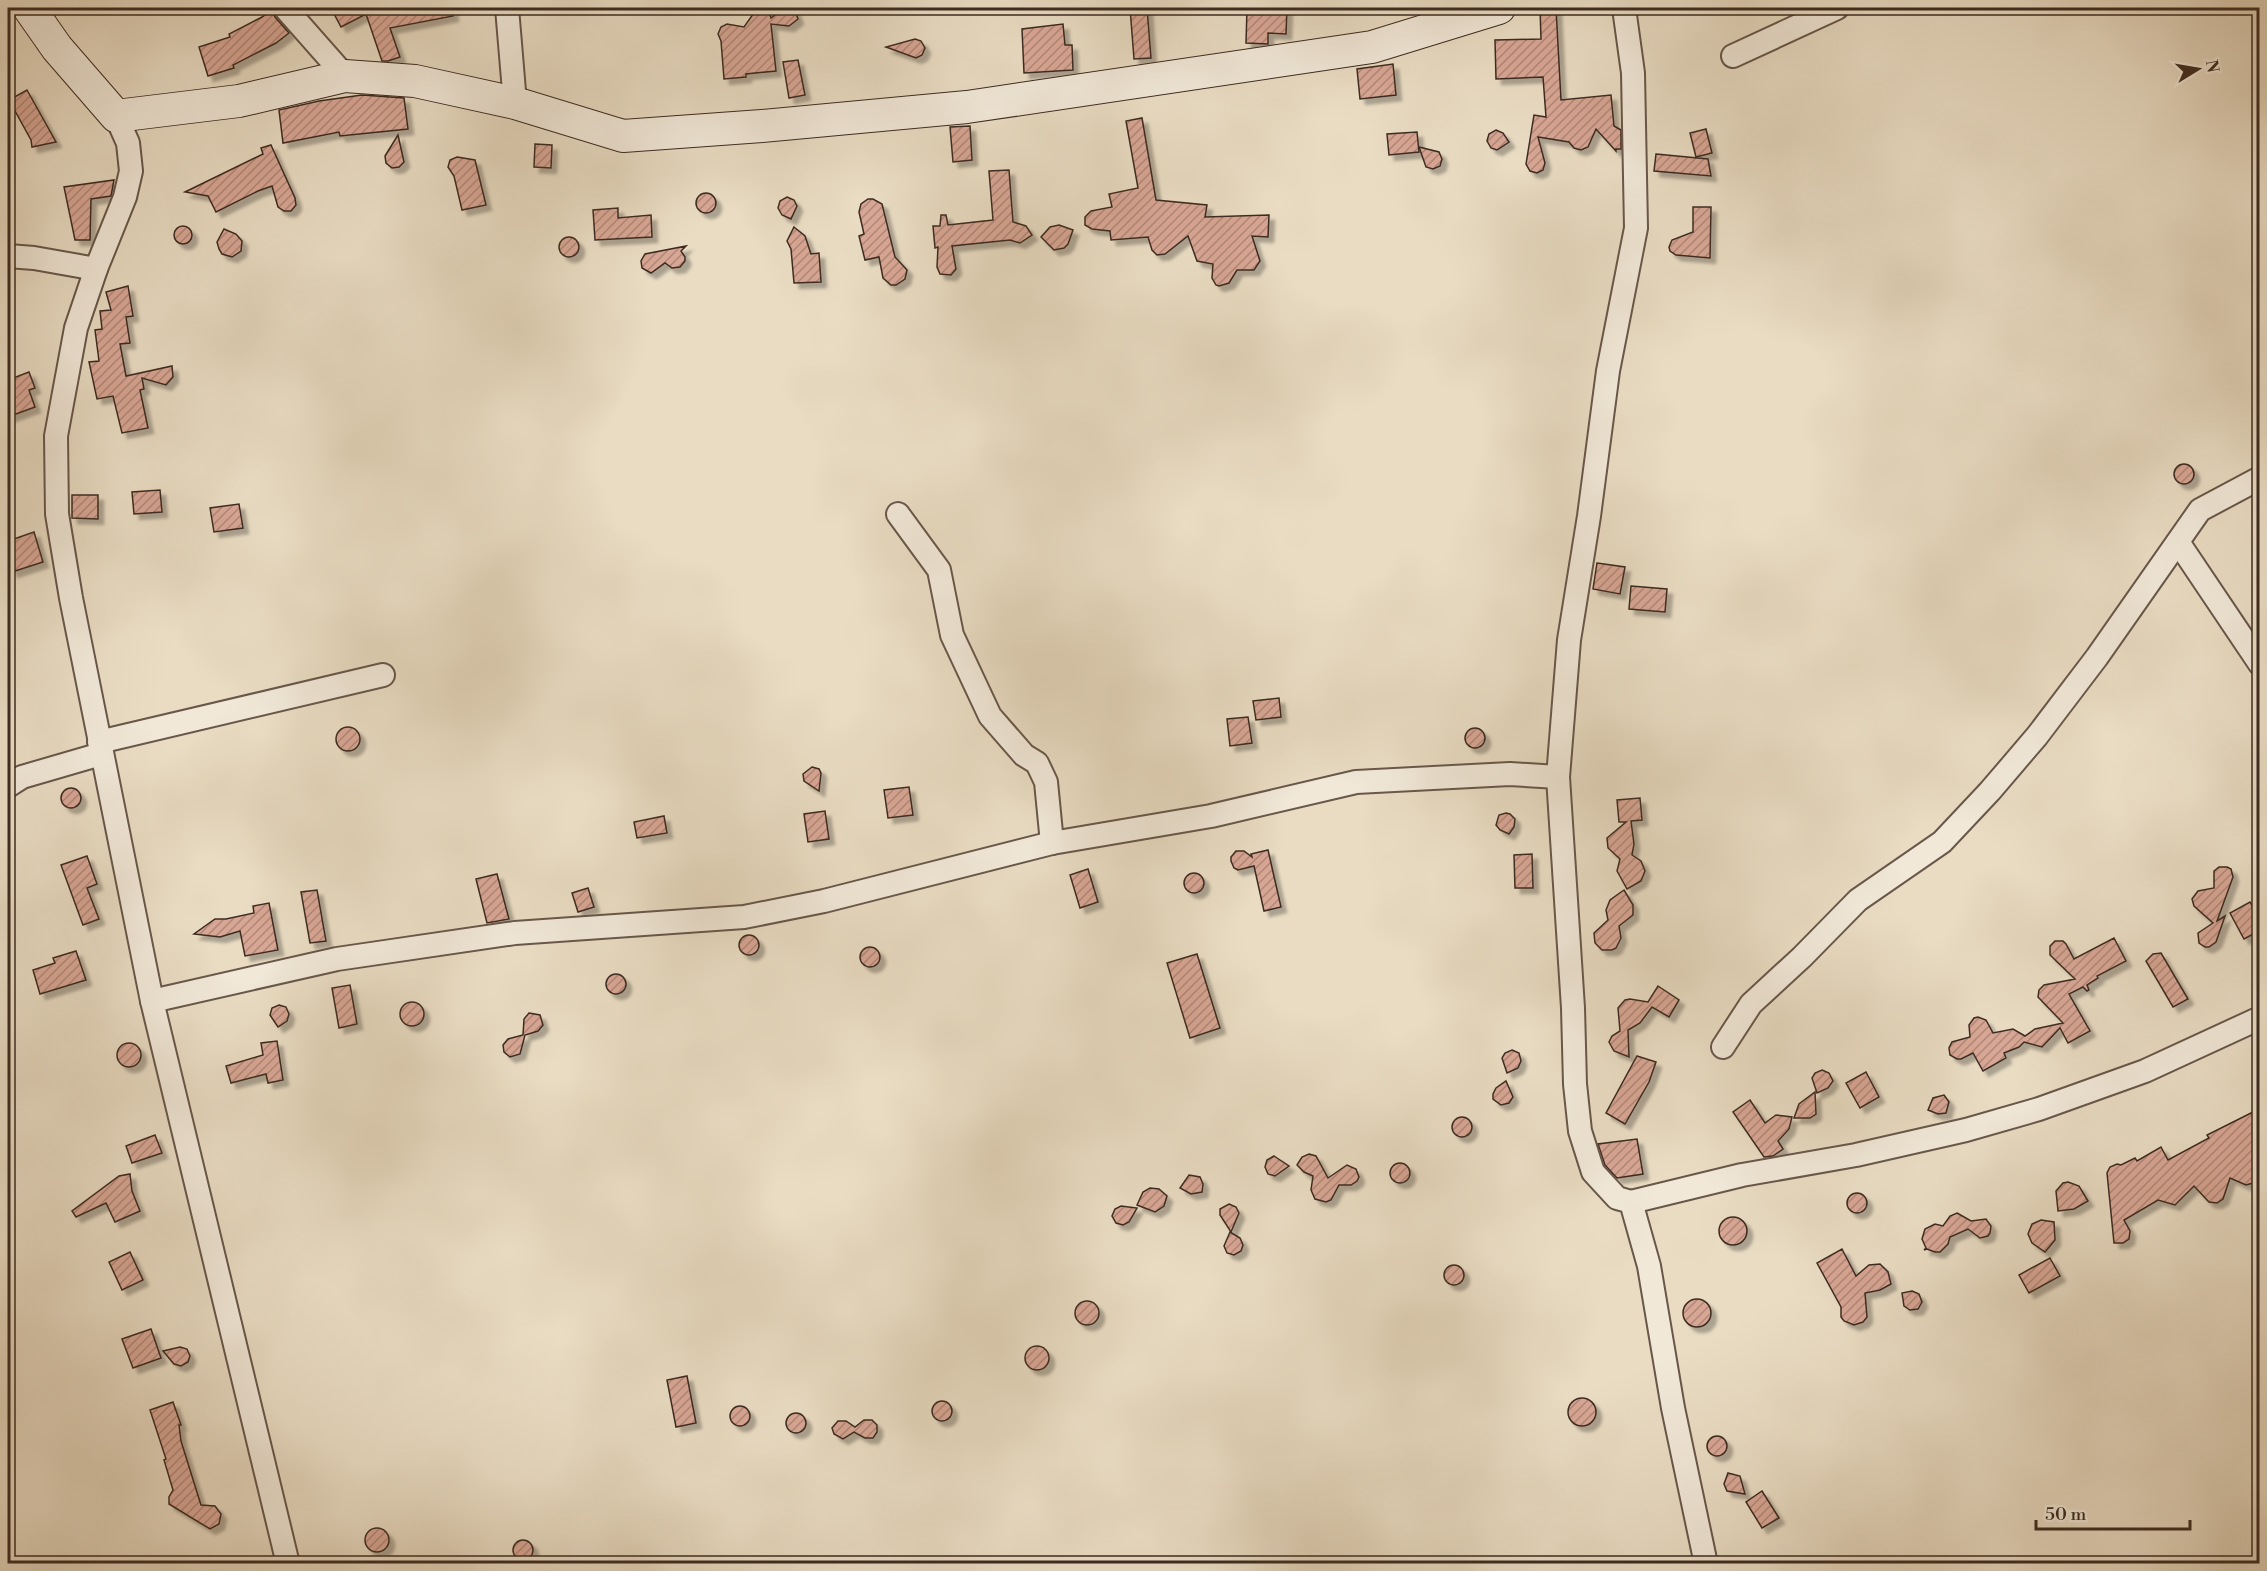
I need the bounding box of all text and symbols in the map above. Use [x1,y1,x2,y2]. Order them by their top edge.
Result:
north arrow [2168,39,2228,99]
text: N [2201,58,2223,75]
scale bar [2036,1493,2190,1531]
text: 50 m [2045,1503,2087,1526]

